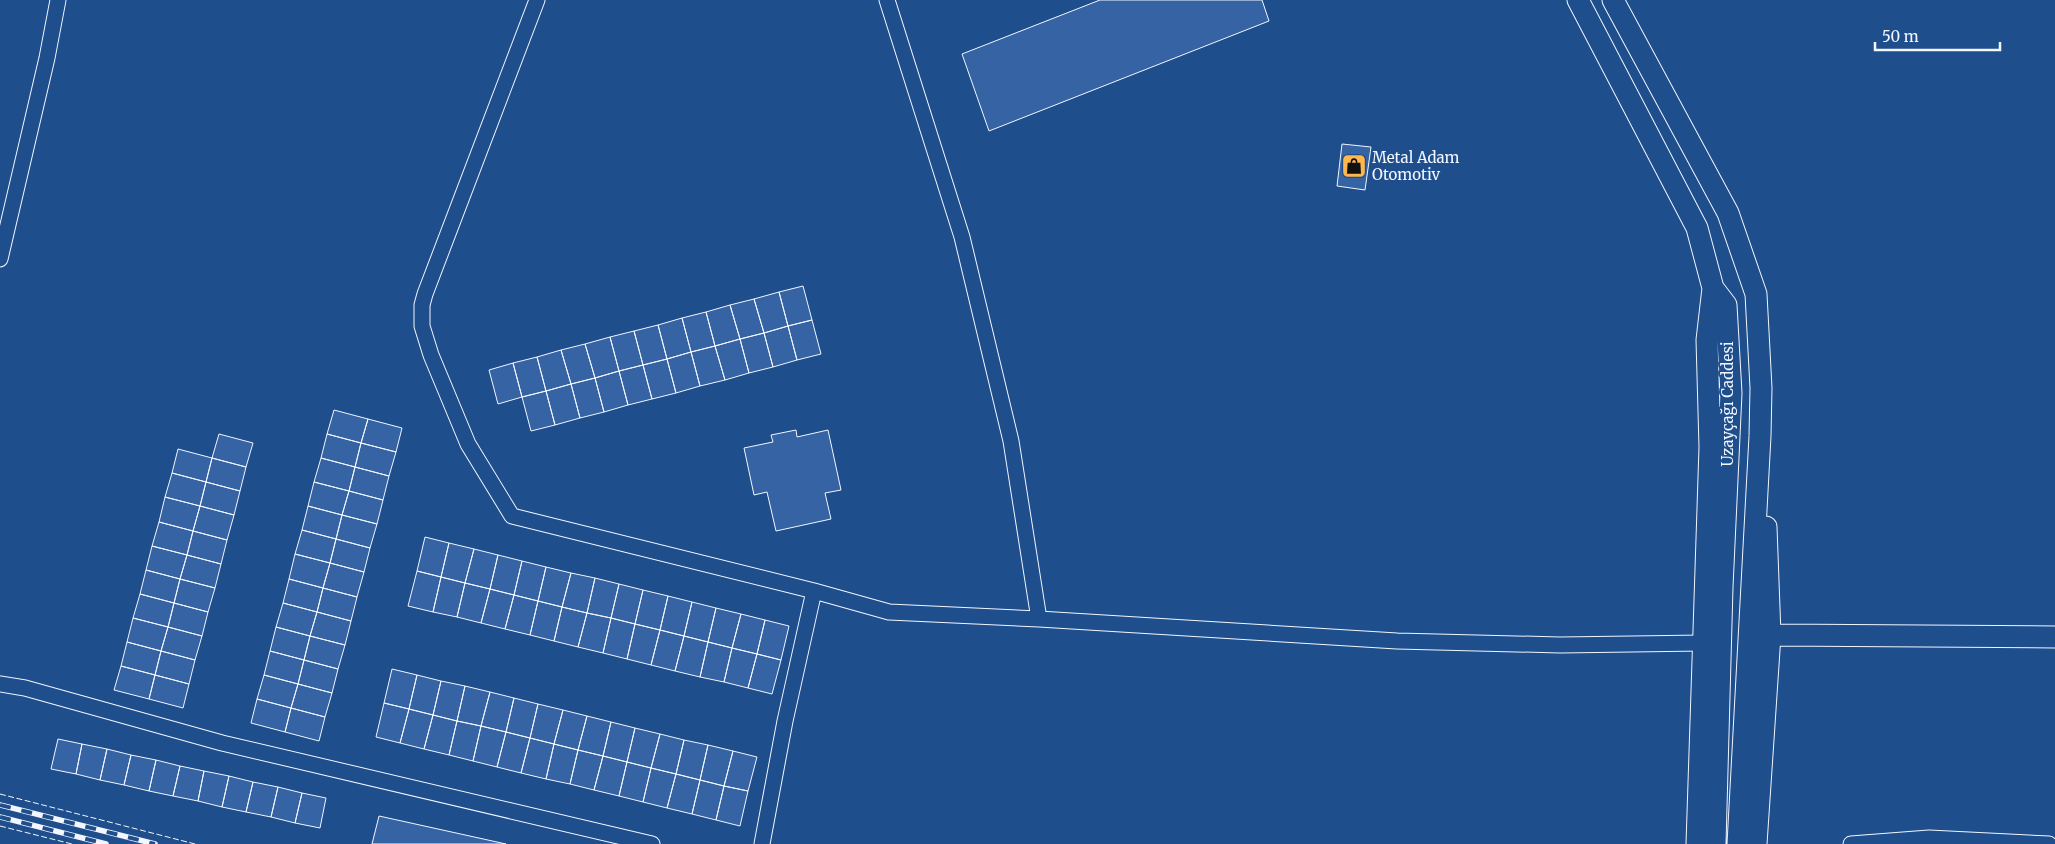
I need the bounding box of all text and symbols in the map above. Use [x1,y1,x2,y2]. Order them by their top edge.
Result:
scale bar [1875,20,2000,52]
text: 50 m [1882,27,1919,46]
place label: Metal Adam Otomotiv [1372,148,1460,184]
shop icon: Metal Adam Otomotiv [1341,153,1367,179]
street label: Uzayçağı Caddesi [1718,341,1737,467]

